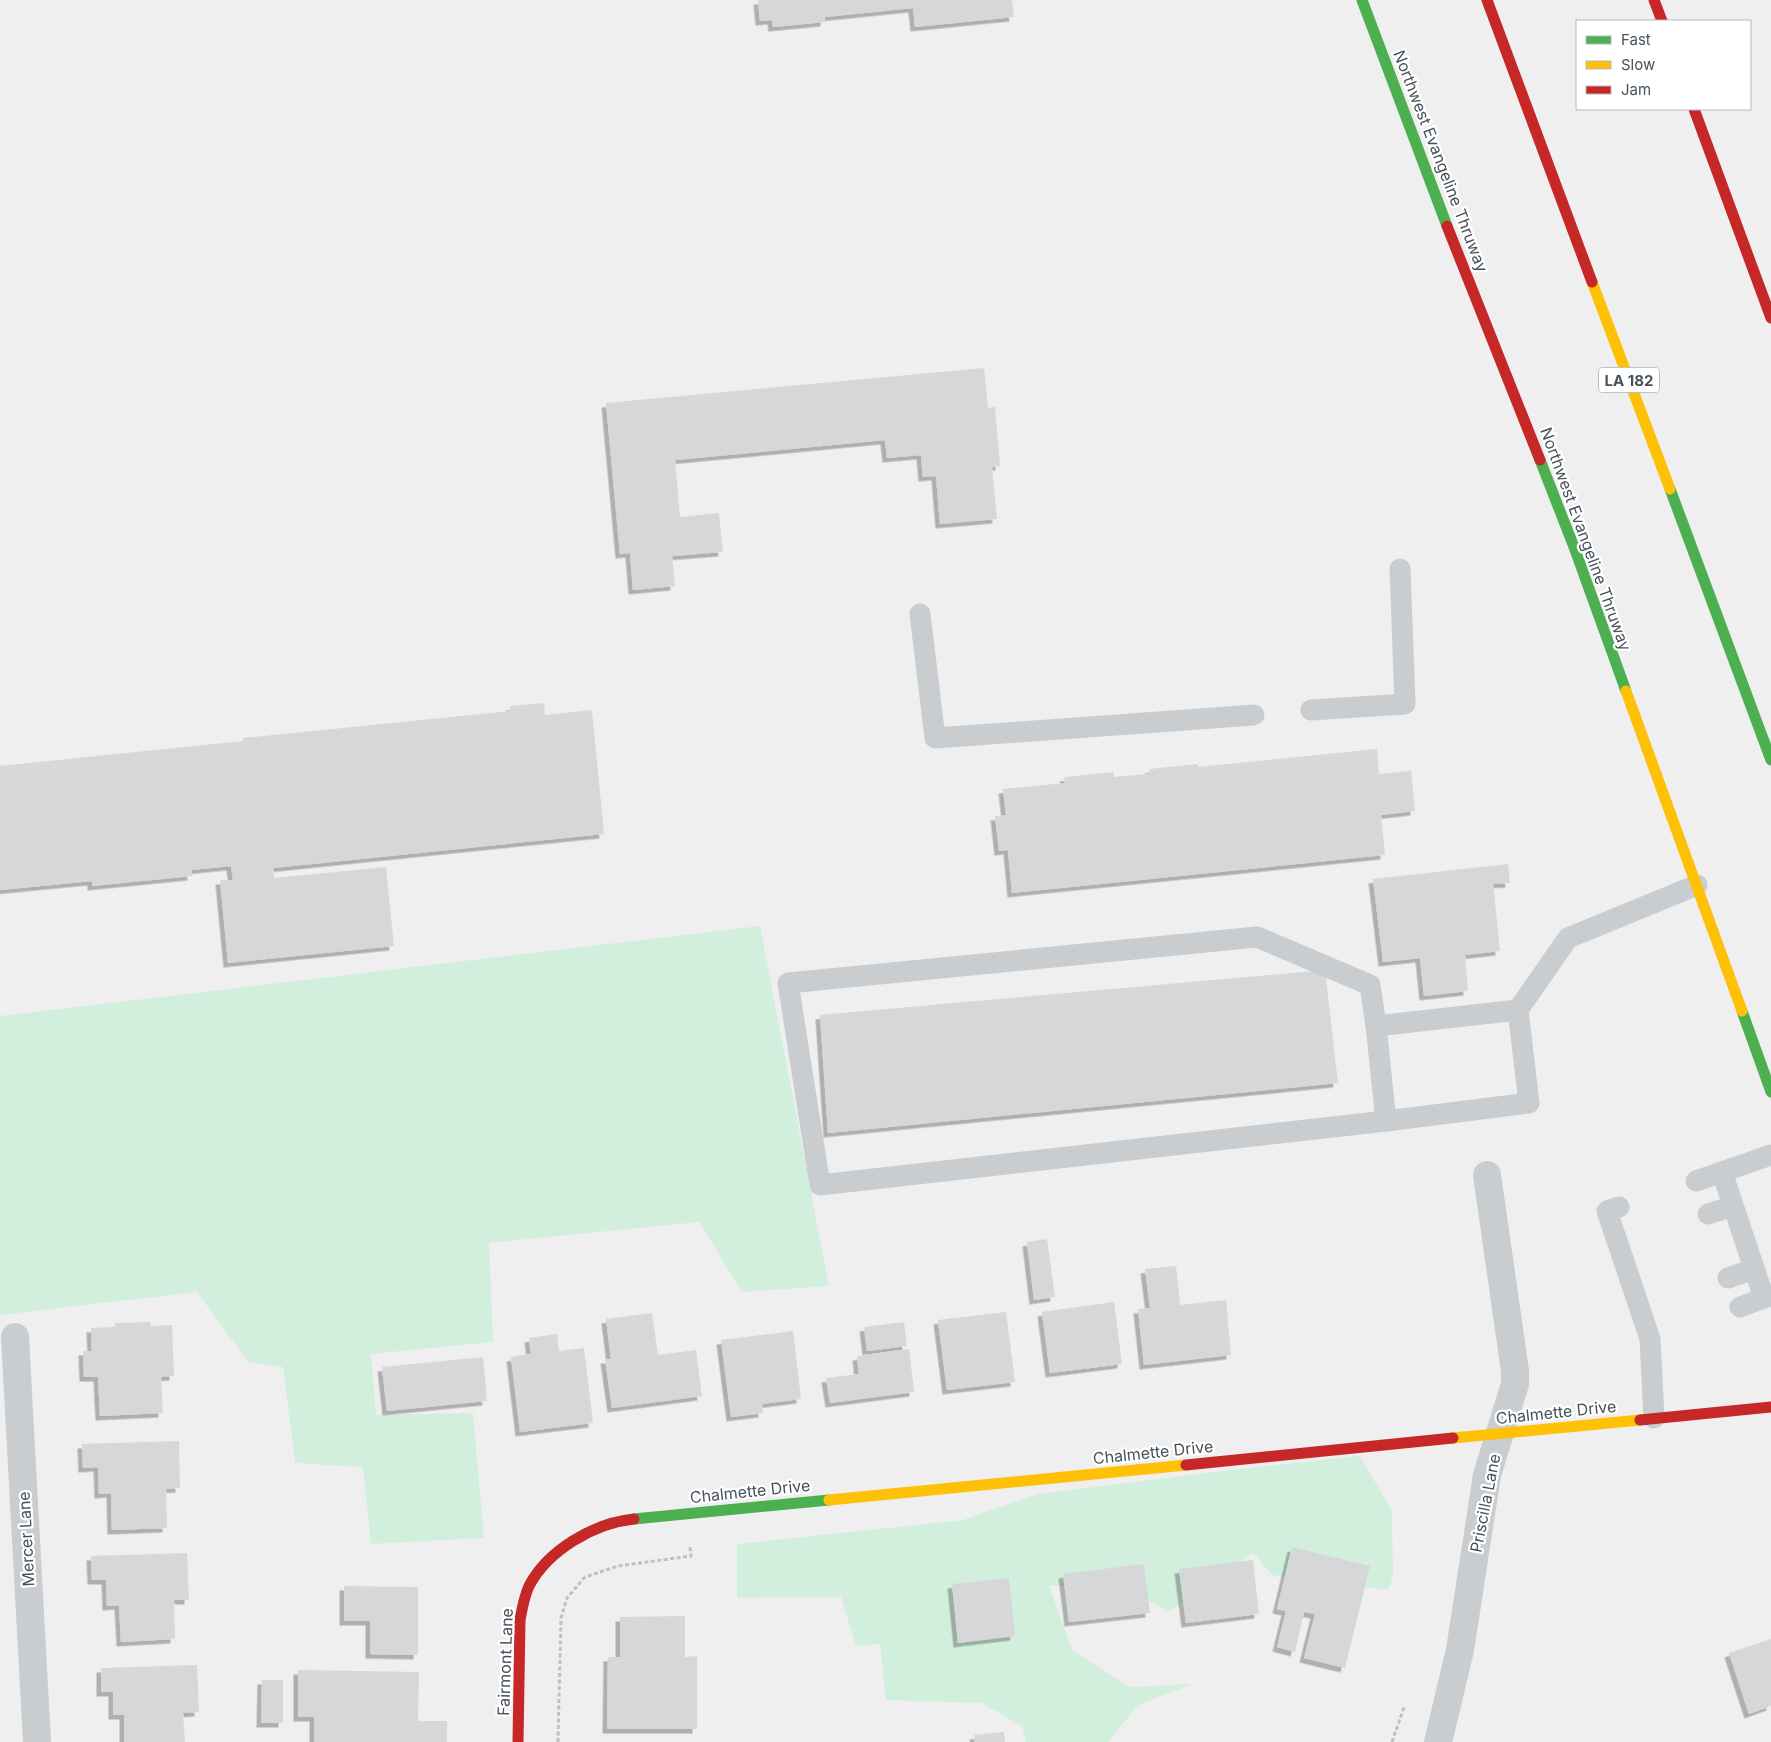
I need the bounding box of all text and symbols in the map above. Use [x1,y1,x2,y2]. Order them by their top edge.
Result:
legend [1576,20,1751,110]
text: Fast [1621,30,1651,49]
street label: Northwest Evangeline Thruway [1389,47,1493,275]
text: Slow [1621,55,1655,74]
text: Jam [1621,80,1651,99]
road number: LA 182 [1599,368,1659,392]
street label: Northwest Evangeline Thruway [1536,425,1636,653]
street label: Chalmette Drive [1495,1396,1617,1428]
street label: Chalmette Drive [1092,1436,1214,1468]
street label: Priscilla Lane [1466,1452,1504,1554]
street label: Chalmette Drive [689,1475,811,1507]
street label: Mercer Lane [14,1491,38,1587]
street label: Fairmont Lane [493,1608,517,1716]

